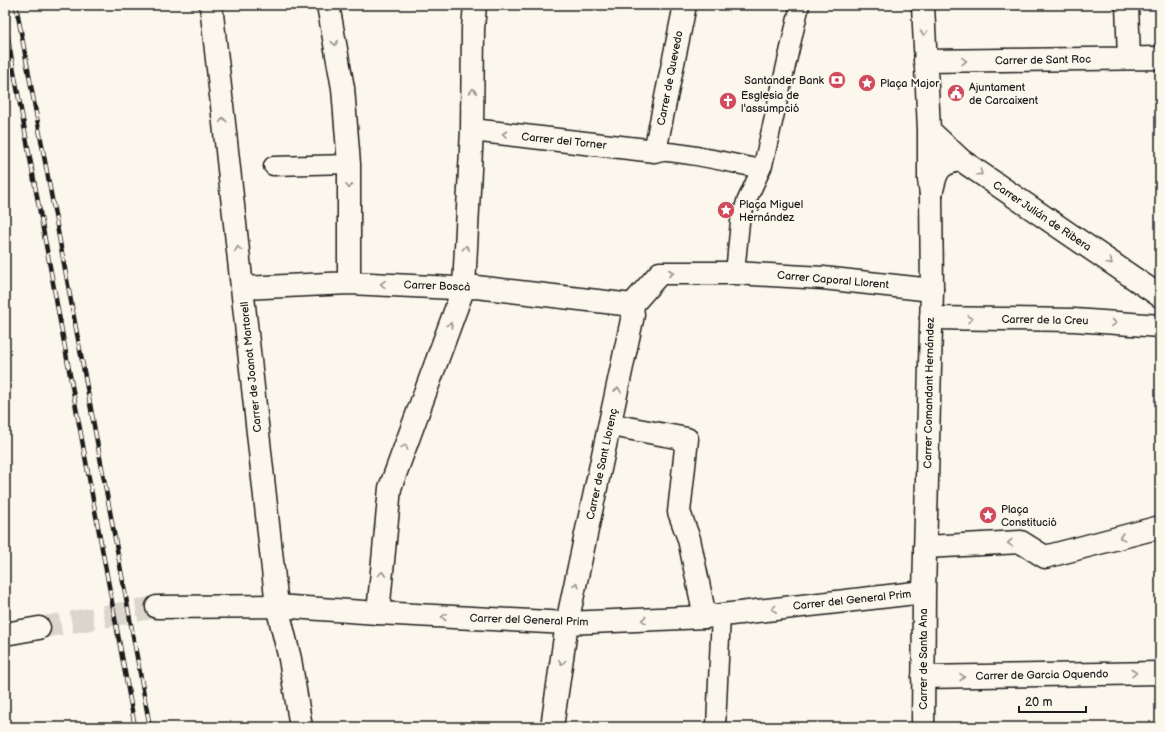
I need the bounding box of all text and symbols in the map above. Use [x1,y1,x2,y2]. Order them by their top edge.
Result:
street label: Carrer de Quevedo [654,29,686,127]
one-way arrow [920,30,928,36]
one-way arrow [330,40,339,46]
street label: Carrer de Sant Roc [995,53,1091,67]
one-way arrow [961,57,967,65]
bank icon: Santander Bank [827,70,847,90]
place icon: Plaça Major [857,73,877,93]
place label: Santander Bank [744,74,825,87]
place label: Plaça Major [880,77,940,90]
place label: Ajuntament de Carcaixent [969,81,1039,107]
public building icon: Ajuntament de Carcaixent [946,83,966,103]
one-way arrow [469,88,477,94]
place label: Esglesia de l'assumpció [741,89,799,115]
church icon: Esglesia de l'assumpció [718,91,738,111]
one-way arrow [219,117,228,123]
one-way arrow [502,130,508,139]
street label: Carrer del Torner [521,130,608,152]
one-way arrow [975,168,982,175]
street label: Carrer Julián de Ribera [990,178,1094,254]
one-way arrow [345,183,353,189]
place label: Plaça Miguel Hernández [739,198,803,224]
place icon: Plaça Miguel Hernández [716,200,736,220]
one-way arrow [461,245,470,251]
one-way arrow [233,246,242,252]
one-way arrow [1106,257,1113,265]
one-way arrow [668,269,674,277]
street label: Carrer Caporal Llorent [777,269,890,291]
street label: Carrer Boscà [404,278,470,294]
one-way arrow [380,280,386,289]
street label: Carrer de Joanot Martorell [238,301,264,433]
street label: Carrer de la Creu [1001,313,1089,327]
one-way arrow [967,315,973,323]
street label: Carrer Comandant Hernández [921,317,937,469]
one-way arrow [1111,318,1117,327]
one-way arrow [445,322,453,329]
one-way arrow [613,387,621,393]
street label: Carrer de Sant Llorenç [584,407,620,521]
one-way arrow [400,444,409,451]
place label: Plaça Constitució [1001,503,1057,529]
place icon: Plaça Constitució [978,505,998,525]
one-way arrow [1119,533,1125,541]
one-way arrow [1007,539,1013,547]
one-way arrow [377,571,386,577]
one-way arrow [571,582,579,589]
street label: Carrer del General Prim [792,587,912,613]
one-way arrow [771,604,777,613]
street label: Carrer de Santa Ana [917,608,930,710]
street label: Carrer del General Prim [469,611,589,629]
one-way arrow [441,612,447,621]
one-way arrow [641,615,647,624]
one-way arrow [558,659,566,665]
street label: Carrer de Garcia Oquendo [975,667,1109,683]
one-way arrow [1131,669,1137,678]
one-way arrow [959,672,965,681]
scale bar [1019,688,1086,714]
text: 20 m [1025,695,1052,710]

